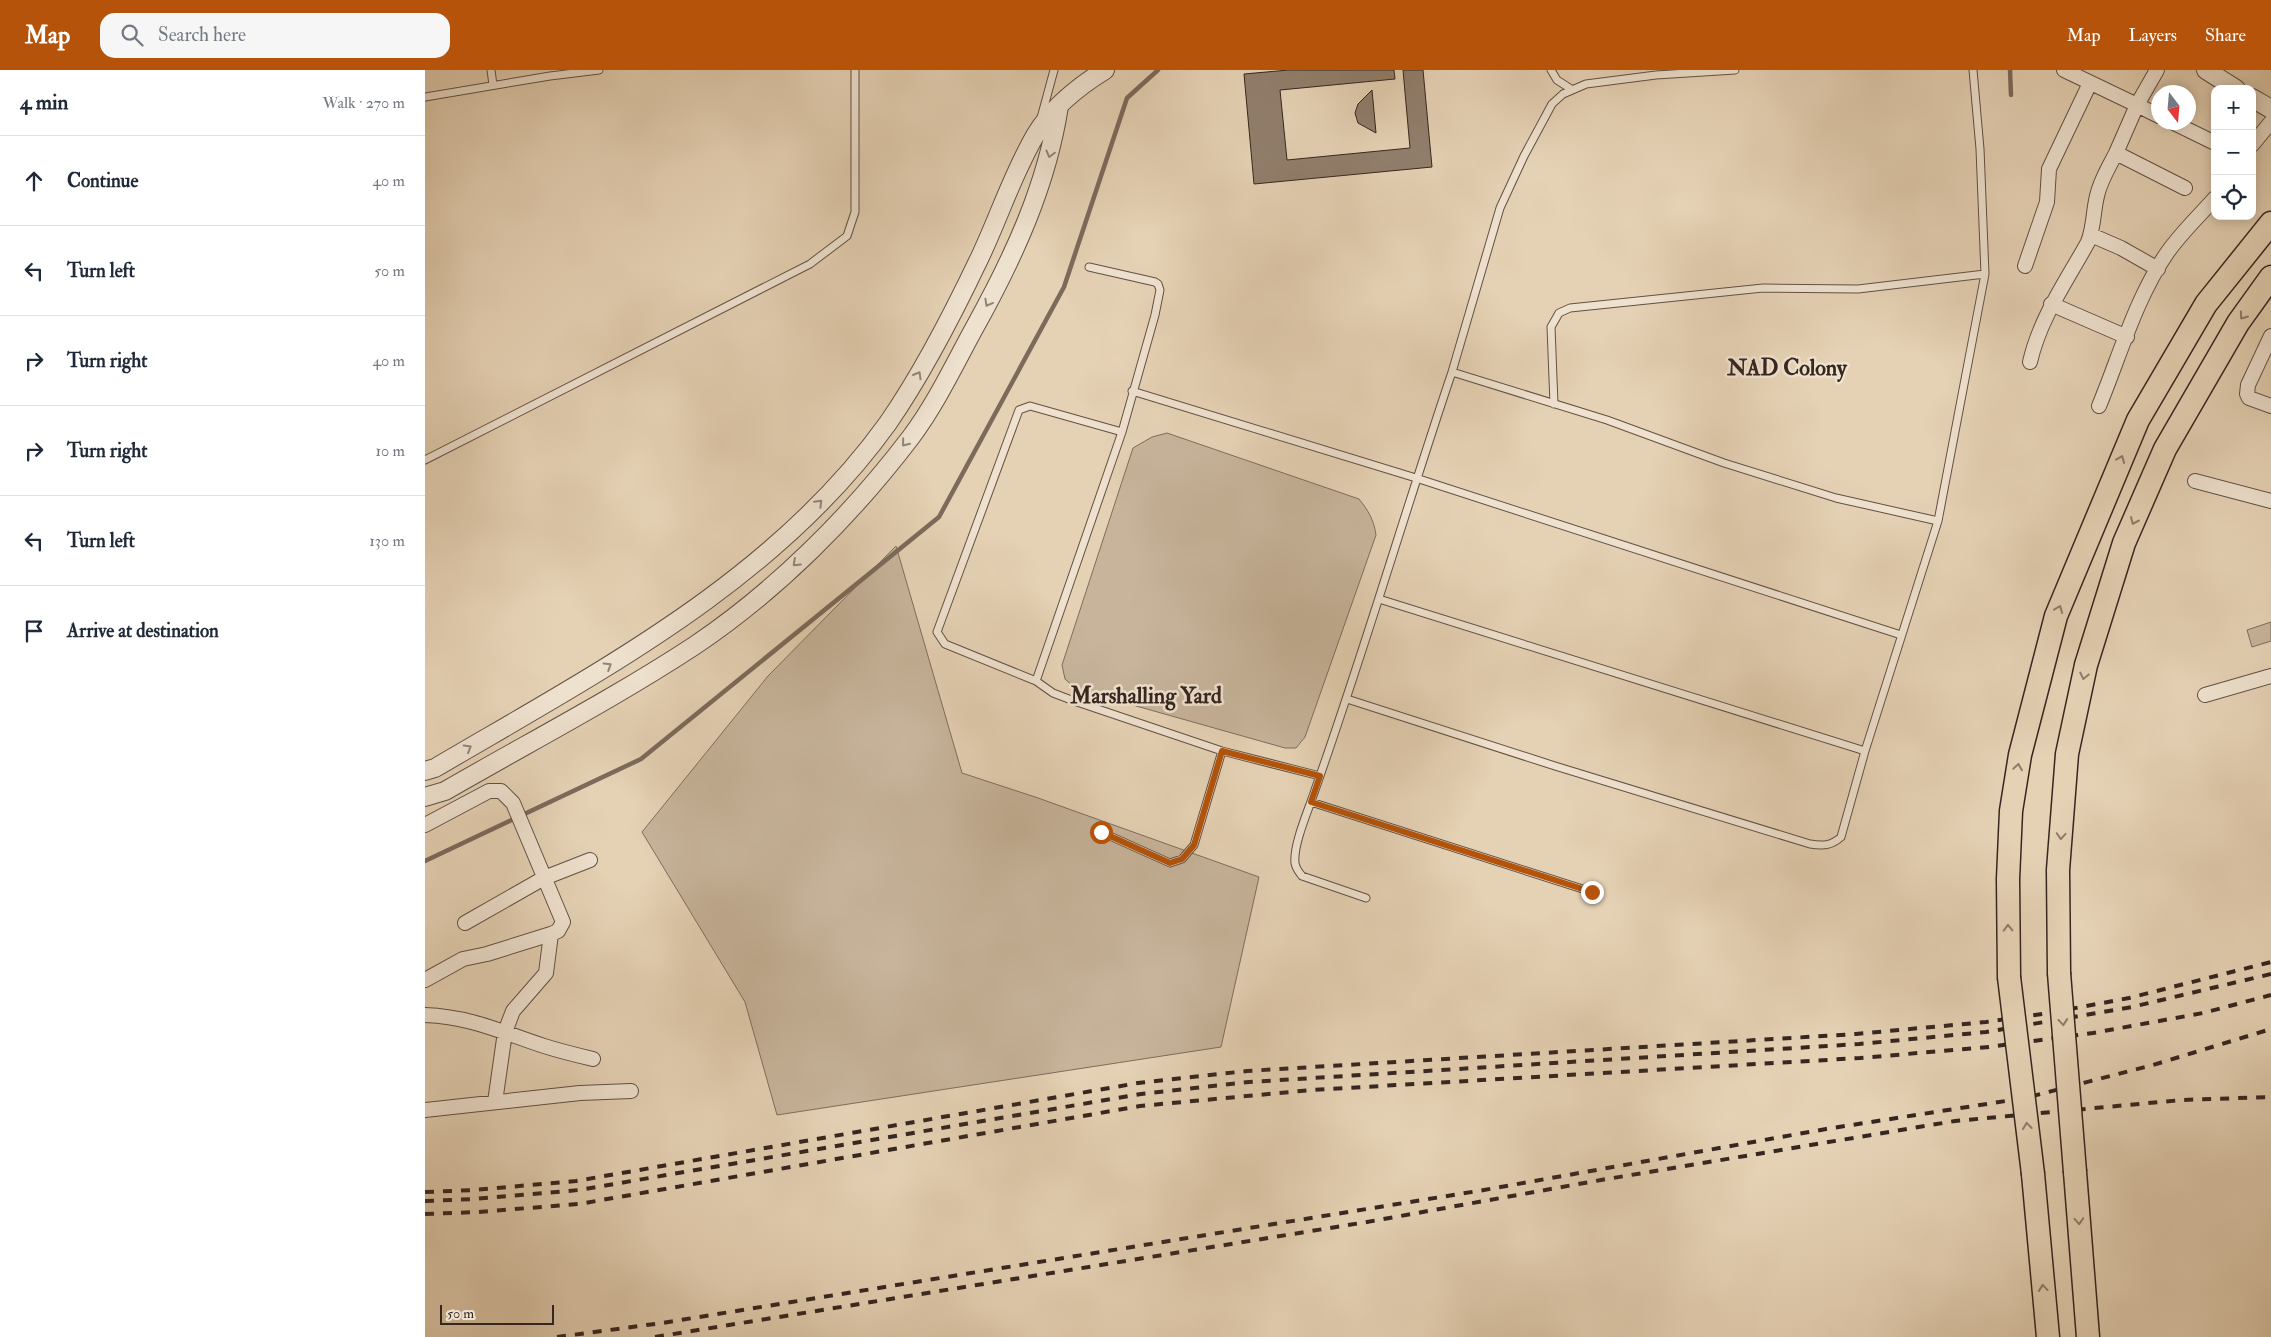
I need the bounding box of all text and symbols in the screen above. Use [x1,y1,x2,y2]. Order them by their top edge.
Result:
search box [100,13,450,58]
text: Map [25,20,70,51]
icon: search [118,21,146,49]
text: Search here [158,23,246,47]
text: Map [2067,24,2101,47]
text: Layers [2129,24,2177,47]
text: Share [2205,24,2246,47]
north arrow [2151,85,2196,130]
map controls [2211,85,2256,220]
button: + [2211,85,2256,130]
text: 4 min [20,89,68,116]
text: Walk · 270 m [323,93,405,113]
button: − [2211,130,2256,175]
one-way arrow [1046,149,1056,157]
icon: ahead [20,167,48,195]
text: Continue [67,169,138,193]
text: 40 m [372,171,405,191]
button: locate [2211,175,2256,220]
icon: left [20,257,48,285]
text: Turn left [67,259,135,283]
text: 50 m [374,261,405,281]
one-way arrow [984,298,994,307]
one-way arrow [2240,311,2249,320]
icon: right [20,347,48,375]
text: Turn right [67,349,147,373]
text: 40 m [372,351,405,371]
district label: NAD Colony [1726,354,1848,383]
one-way arrow [912,371,922,380]
icon: right [20,437,48,465]
one-way arrow [902,438,911,447]
text: Turn right [67,439,147,463]
text: 10 m [375,441,405,461]
one-way arrow [2115,455,2126,464]
one-way arrow [813,499,822,508]
one-way arrow [2129,516,2140,525]
icon: left [20,527,48,555]
text: Turn left [67,529,135,553]
text: 130 m [369,531,405,551]
one-way arrow [792,557,801,566]
one-way arrow [2052,605,2063,614]
icon: arrive [20,617,48,645]
text: Arrive at destination [67,619,219,643]
one-way arrow [603,663,612,673]
one-way arrow [2079,671,2090,680]
district label: Marshalling Yard [1069,682,1222,711]
one-way arrow [463,745,472,755]
one-way arrow [2012,762,2023,770]
route start [1090,821,1113,844]
one-way arrow [2055,833,2066,841]
route end [1581,881,1604,904]
one-way arrow [2003,924,2014,932]
one-way arrow [2057,1018,2068,1026]
one-way arrow [2022,1121,2033,1129]
one-way arrow [2073,1217,2084,1225]
one-way arrow [2038,1284,2049,1292]
scale bar [440,1302,554,1325]
text: 50 m [447,1305,474,1322]

